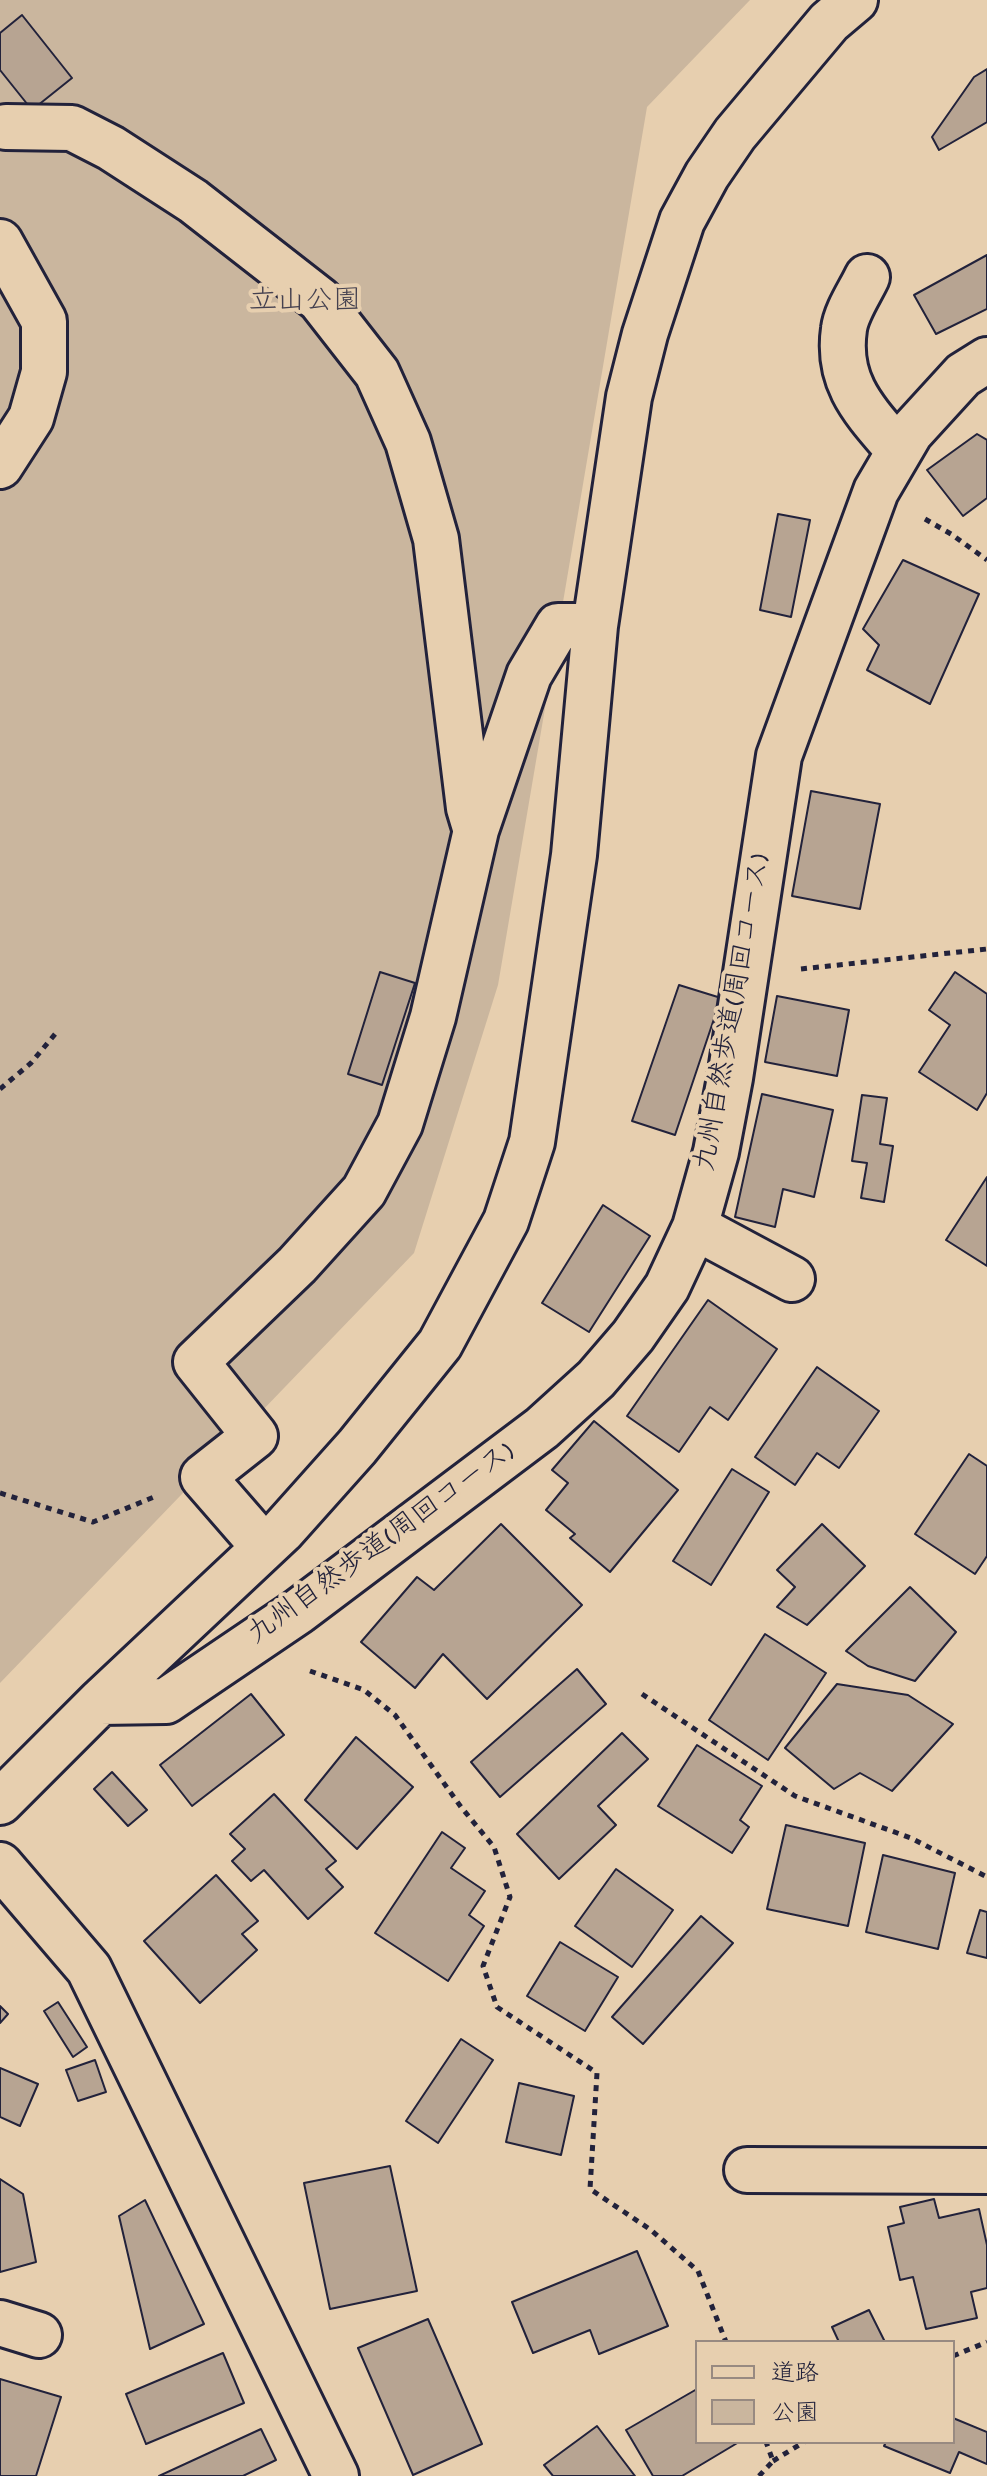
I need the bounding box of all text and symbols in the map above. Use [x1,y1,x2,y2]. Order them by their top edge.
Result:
park label: 立山公園 [249,287,361,321]
street label: 九州自然歩道(周回コース) [691,852,781,1174]
street label: 九州自然歩道(周回コース) [243,1438,523,1654]
legend [695,2340,955,2444]
text: 道路 [771,2358,819,2392]
text: 公園 [771,2398,819,2432]

